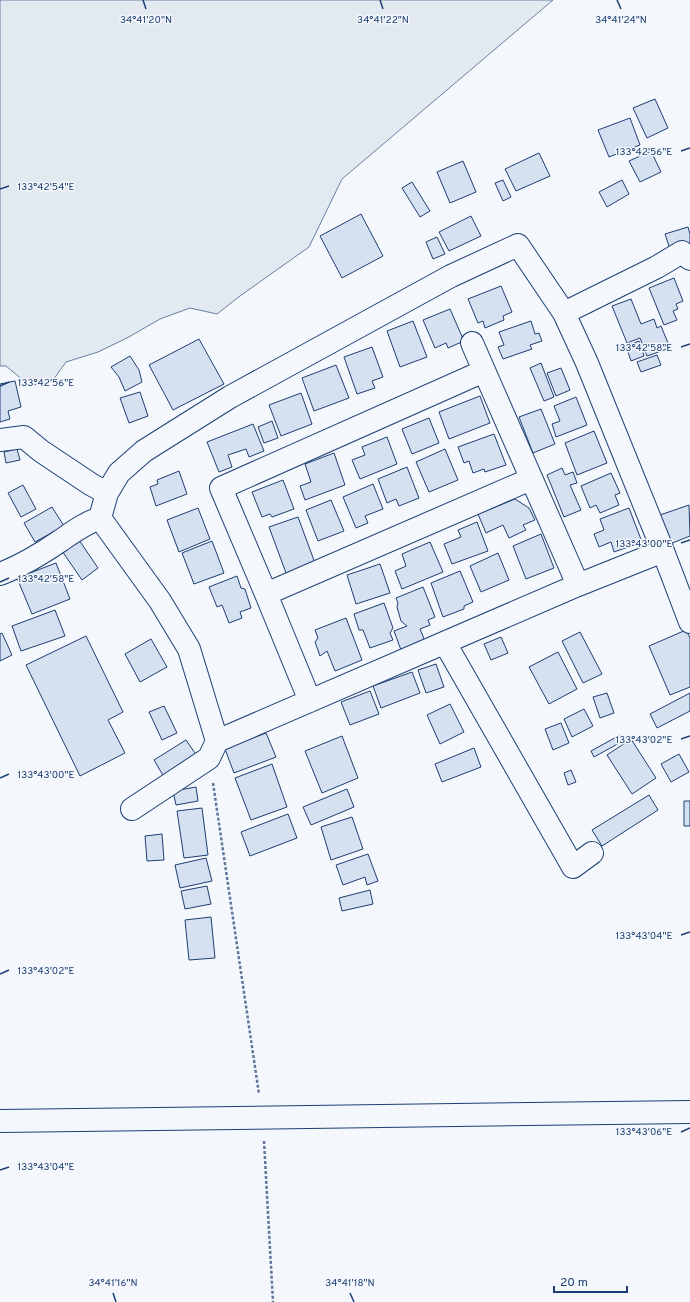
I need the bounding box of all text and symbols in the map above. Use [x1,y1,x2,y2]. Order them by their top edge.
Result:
text: 34°41'20"N [120,14,172,27]
text: 34°41'22"N [357,14,409,27]
text: 34°41'24"N [595,14,647,27]
text: 133°42'56"E [616,146,672,159]
text: 133°42'54"E [18,181,74,194]
text: 133°42'58"E [616,342,672,355]
text: 133°42'56"E [18,377,74,390]
text: 133°43'00"E [615,538,673,551]
text: 133°42'58"E [18,573,74,586]
text: 133°43'02"E [616,734,672,747]
text: 133°43'00"E [17,769,75,782]
text: 133°43'04"E [616,930,672,943]
text: 133°43'02"E [18,965,74,978]
text: 133°43'06"E [616,1126,672,1139]
text: 133°43'04"E [18,1161,74,1174]
scale bar [554,1268,627,1294]
text: 20 m [560,1275,588,1291]
text: 34°41'16"N [88,1277,138,1290]
text: 34°41'18"N [325,1277,375,1290]

